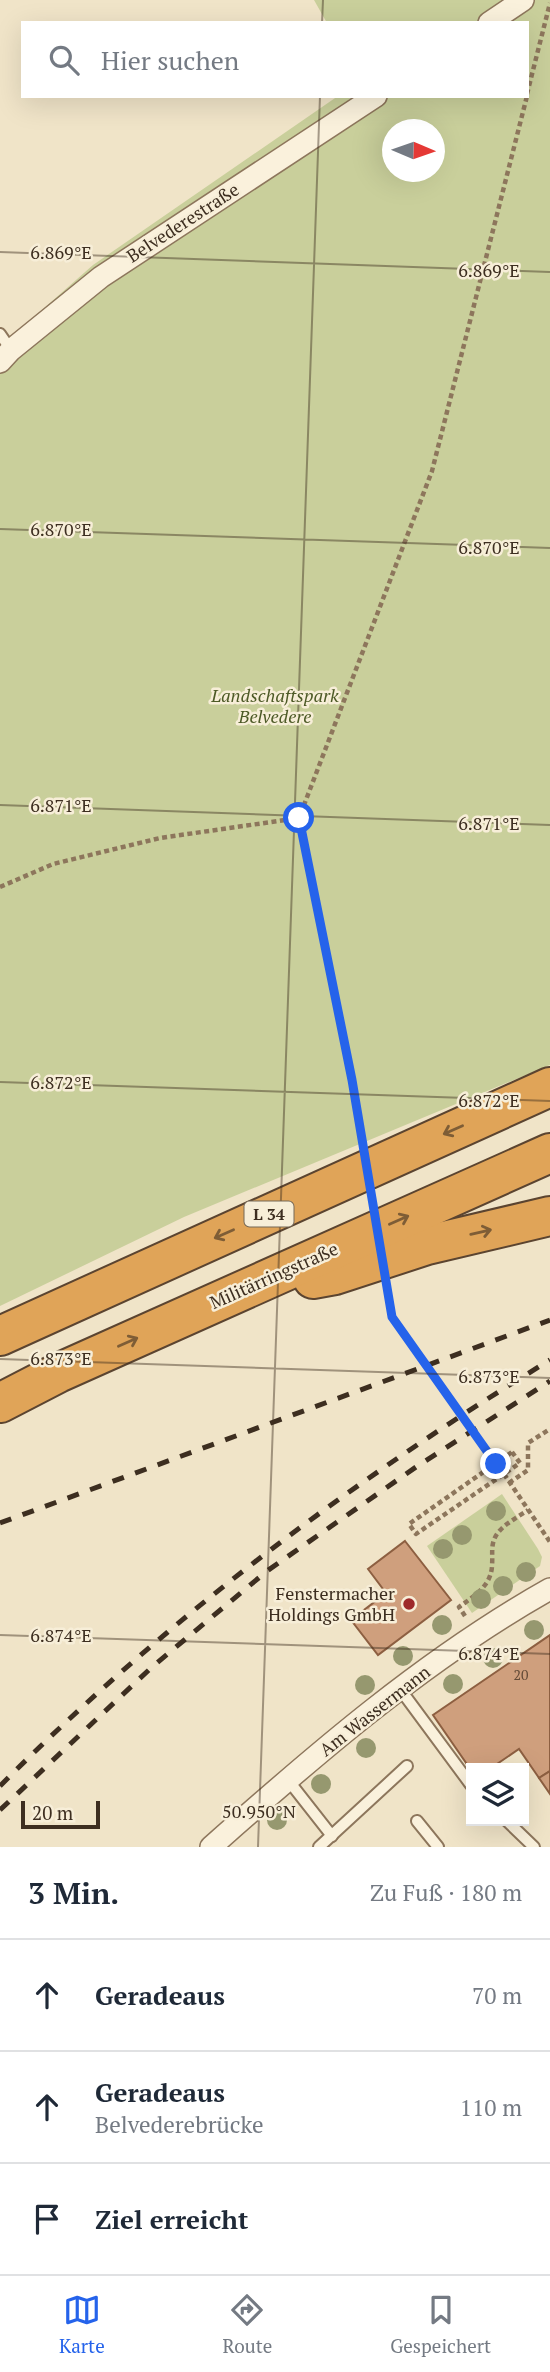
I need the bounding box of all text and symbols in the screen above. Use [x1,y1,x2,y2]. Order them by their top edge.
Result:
search box [21,21,529,98]
icon: search [45,41,83,79]
text: Hier suchen [101,43,239,77]
north arrow [382,119,445,182]
street label: Belvederestraße [122,177,243,267]
text: 6.869°E [30,240,92,264]
text: 6.869°E [458,258,520,282]
text: 6.870°E [30,517,92,541]
text: 6.870°E [458,535,520,559]
park label: Landschaftspark Belvedere [210,683,339,728]
text: 6.871°E [30,793,92,817]
route start [283,802,314,833]
text: 6.871°E [458,811,520,835]
text: 6.872°E [30,1070,92,1094]
text: 6.872°E [458,1088,520,1112]
one-way arrow [443,1124,464,1137]
road number: L 34 [244,1202,294,1226]
one-way arrow [388,1213,409,1226]
one-way arrow [469,1225,492,1238]
one-way arrow [214,1228,235,1241]
street label: Militärringstraße [206,1236,342,1314]
one-way arrow [117,1335,138,1348]
text: 6.873°E [30,1346,92,1370]
text: 6.873°E [458,1364,520,1388]
route end [480,1448,511,1479]
place label: Fenstermacher Holdings GmbH [268,1581,395,1626]
marker: Fenstermacher Holdings GmbH [401,1596,417,1612]
text: 6.874°E [30,1623,92,1647]
text: 6.874°E [458,1641,520,1665]
street label: Am Wassermann [314,1659,435,1761]
house number: 20 [514,1665,528,1684]
map controls [466,1763,529,1826]
button: layers [466,1763,529,1826]
scale bar [21,1798,100,1830]
text: 50.950°N [222,1799,296,1823]
text: 20 m [32,1800,73,1825]
text: 3 Min. [28,1873,119,1913]
text: Zu Fuß · 180 m [370,1877,522,1908]
icon: ahead [28,1976,66,2014]
text: Geradeaus [95,1978,225,2012]
text: 70 m [472,1980,522,2011]
text: Geradeaus [95,2075,225,2109]
icon: ahead [28,2088,66,2126]
text: 110 m [460,2092,522,2123]
text: Belvederebrücke [95,2109,264,2140]
icon: arrive [28,2200,66,2238]
text: Ziel erreicht [95,2202,248,2236]
tab: Karte [59,2291,105,2358]
tab: Route [223,2291,272,2358]
tab: Gespeichert [390,2291,491,2358]

